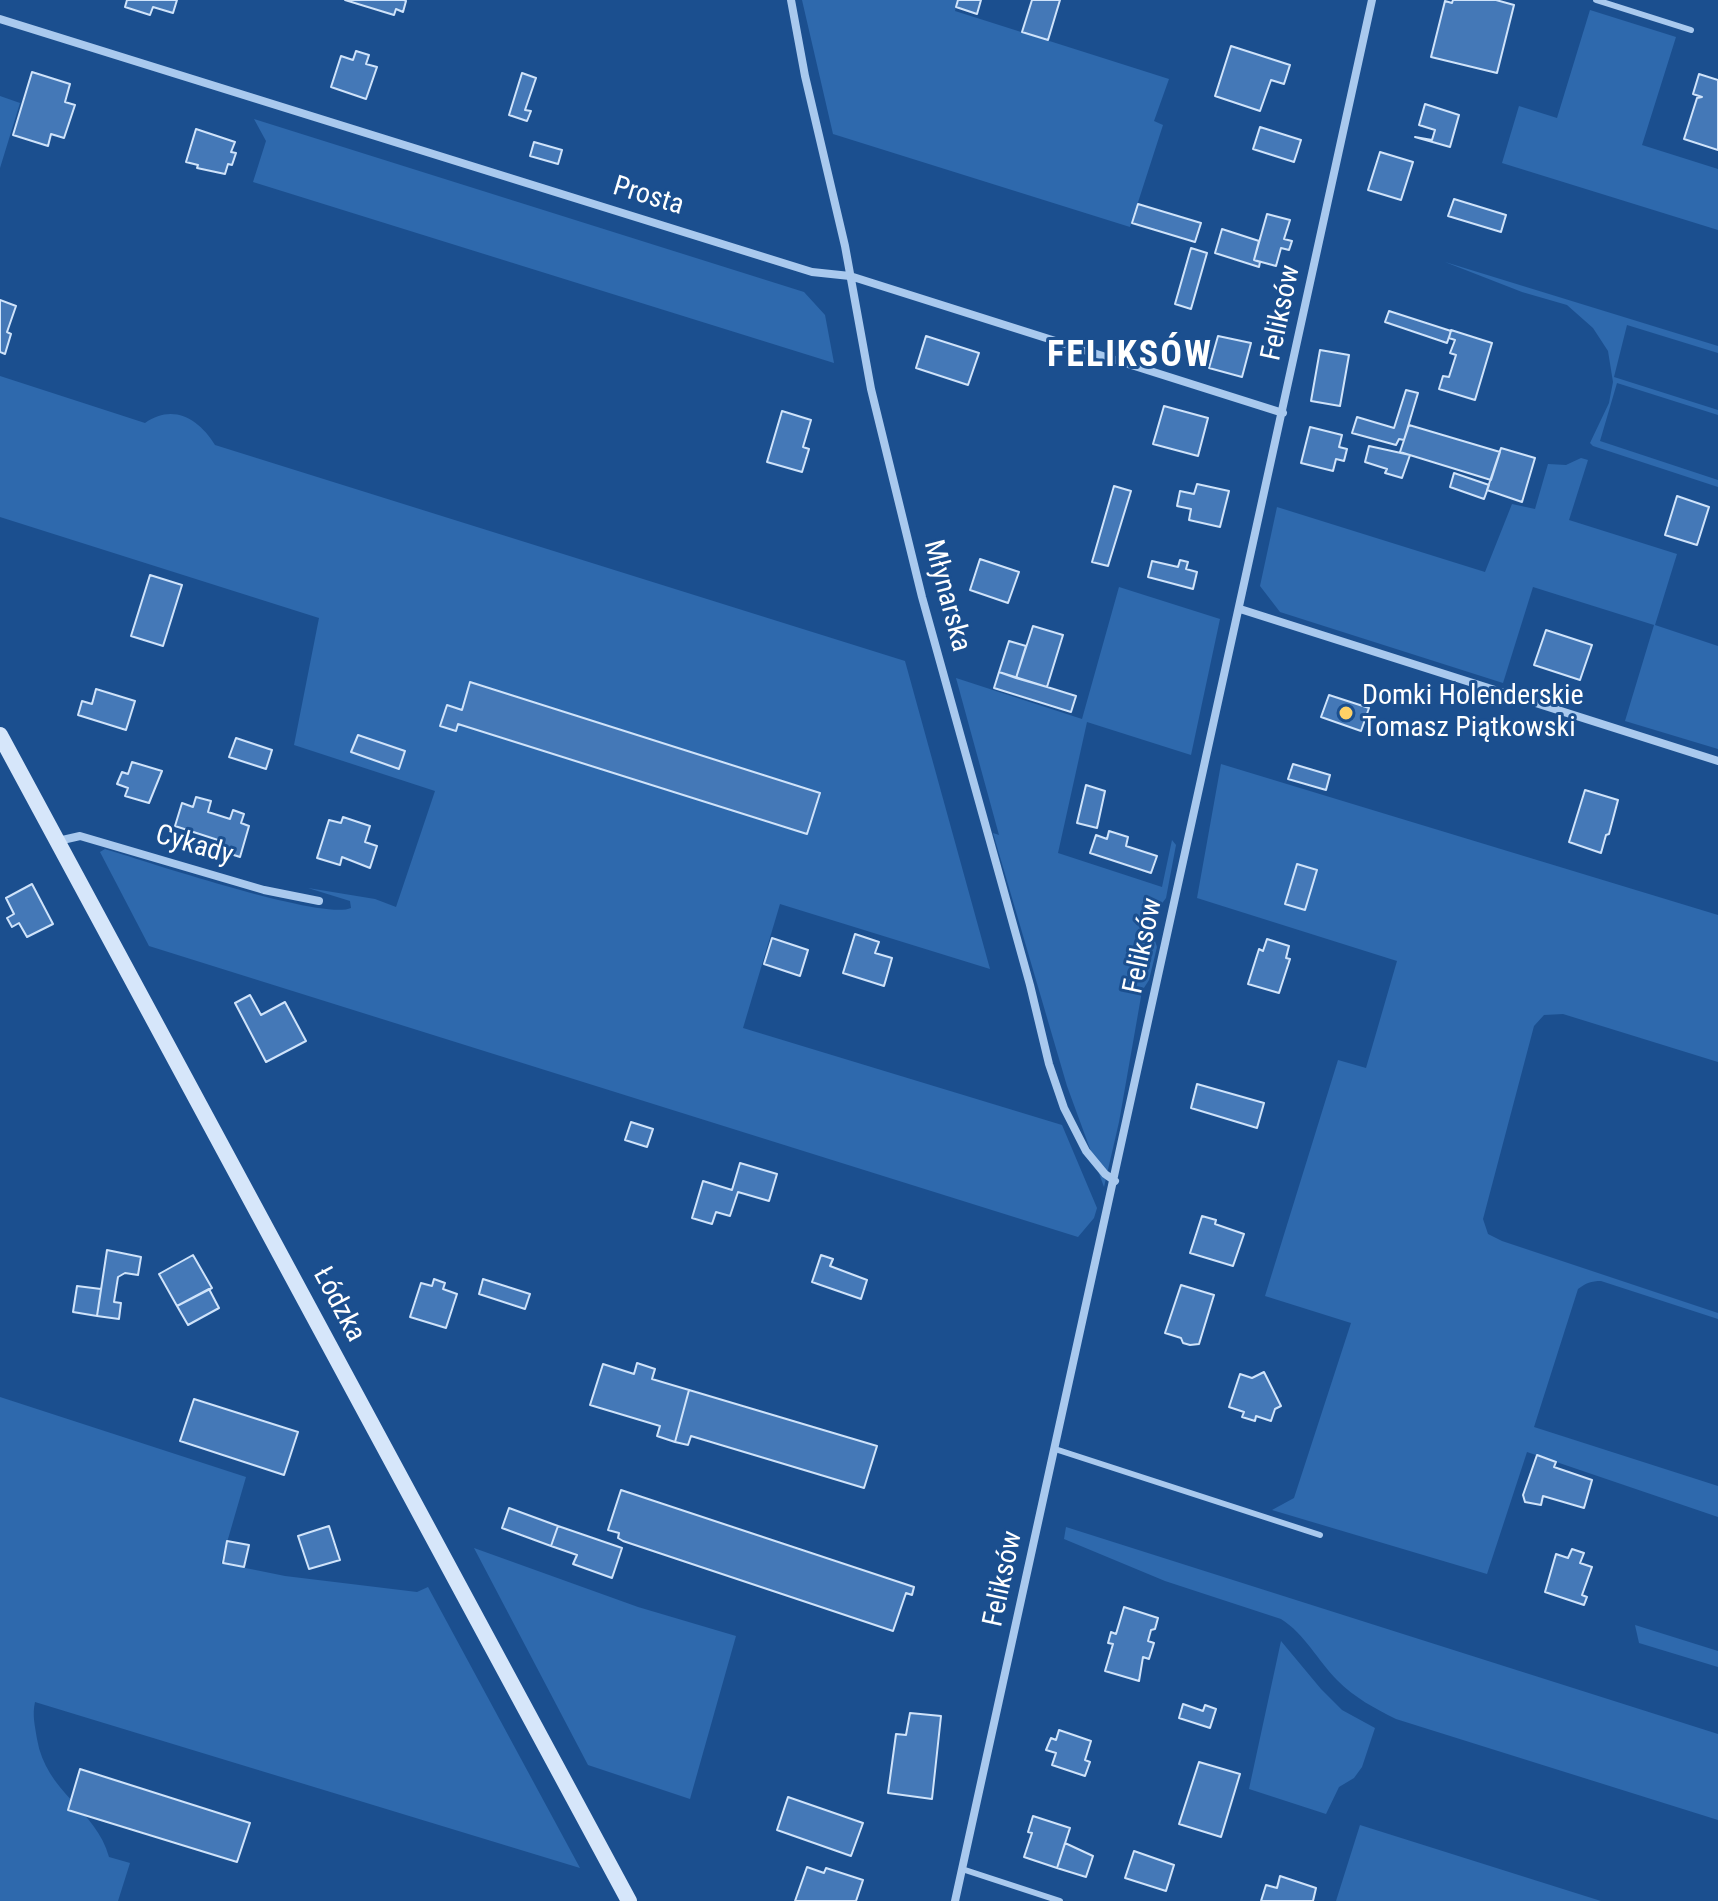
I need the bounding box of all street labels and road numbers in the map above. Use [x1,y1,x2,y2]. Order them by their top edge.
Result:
street label: Prosta [609,170,687,224]
street label: Feliksów [1256,262,1308,364]
street label: Młynarska [915,537,977,655]
street label: Cykady [151,819,237,873]
street label: Feliksów [1118,895,1170,997]
street label: Łódzka [304,1262,372,1348]
street label: Feliksów [978,1528,1030,1630]

